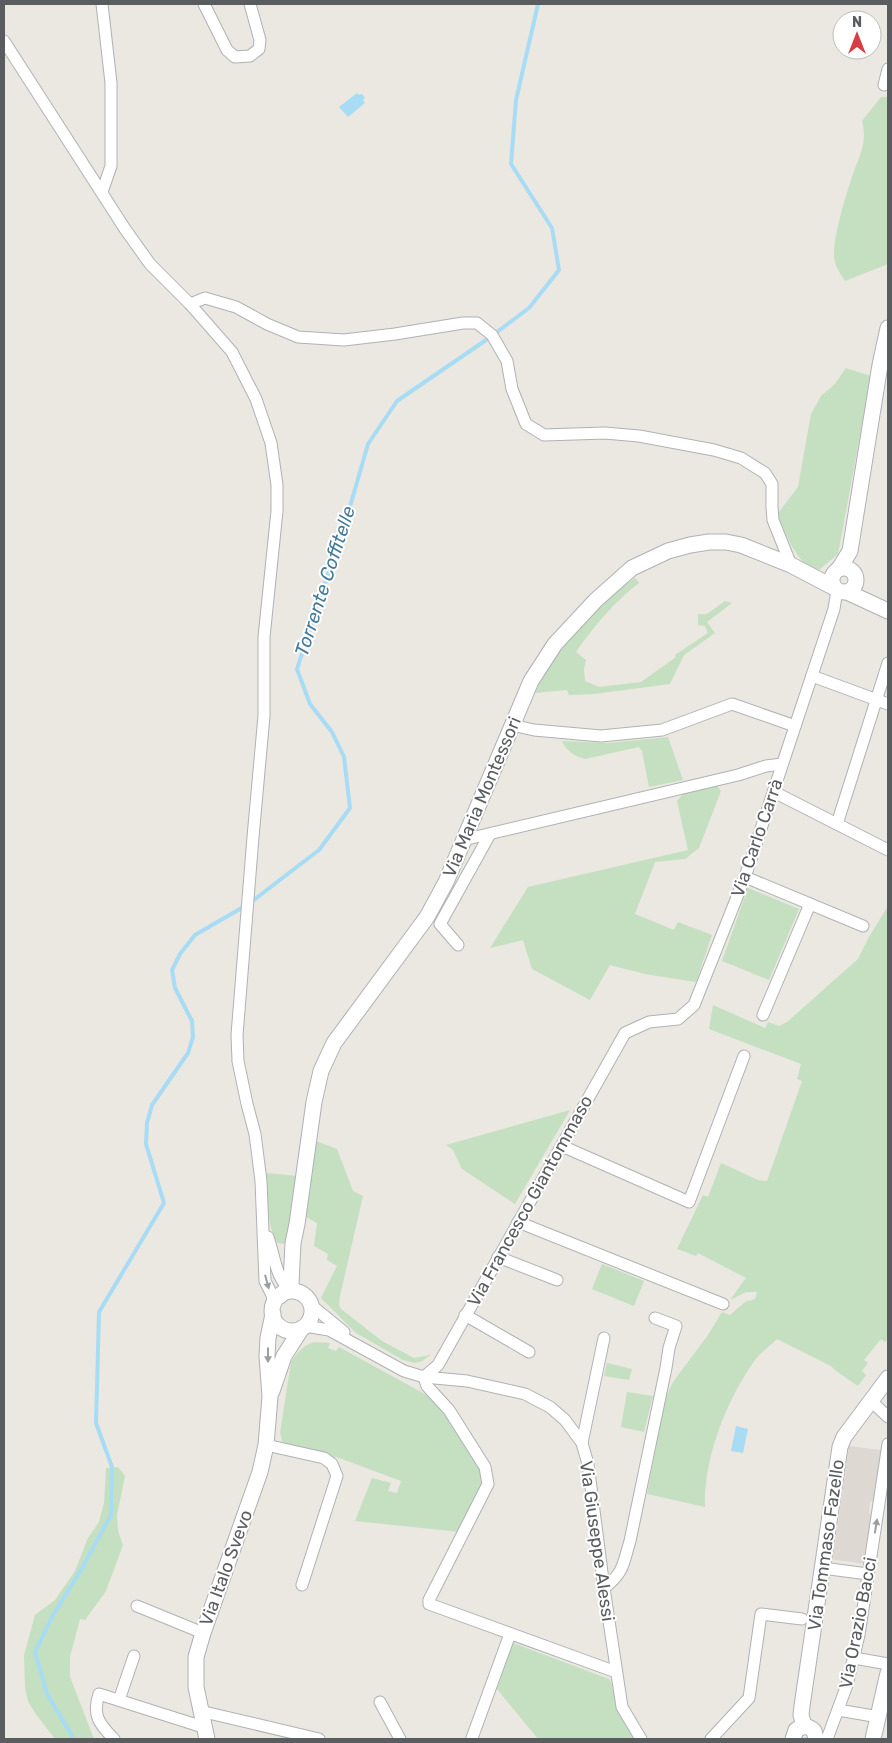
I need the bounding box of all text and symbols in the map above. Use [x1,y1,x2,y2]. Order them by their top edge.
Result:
north arrow [832,10,882,60]
text: N [852,14,862,31]
water label: Torrente Coffitelle [290,503,360,659]
street label: Via Maria Montessori [438,713,526,881]
street label: Via Carlo Carrà [726,776,788,900]
street label: Via Francesco Giantommaso [463,1091,597,1311]
one-way arrow [264,1275,272,1290]
one-way arrow [264,1348,272,1364]
street label: Via Tommaso Fazello [803,1458,849,1632]
street label: Via Giuseppe Alessi [575,1459,619,1623]
street label: Via Italo Svevo [195,1507,257,1629]
one-way arrow [872,1518,880,1534]
street label: Via Orazio Bacci [834,1555,882,1691]

